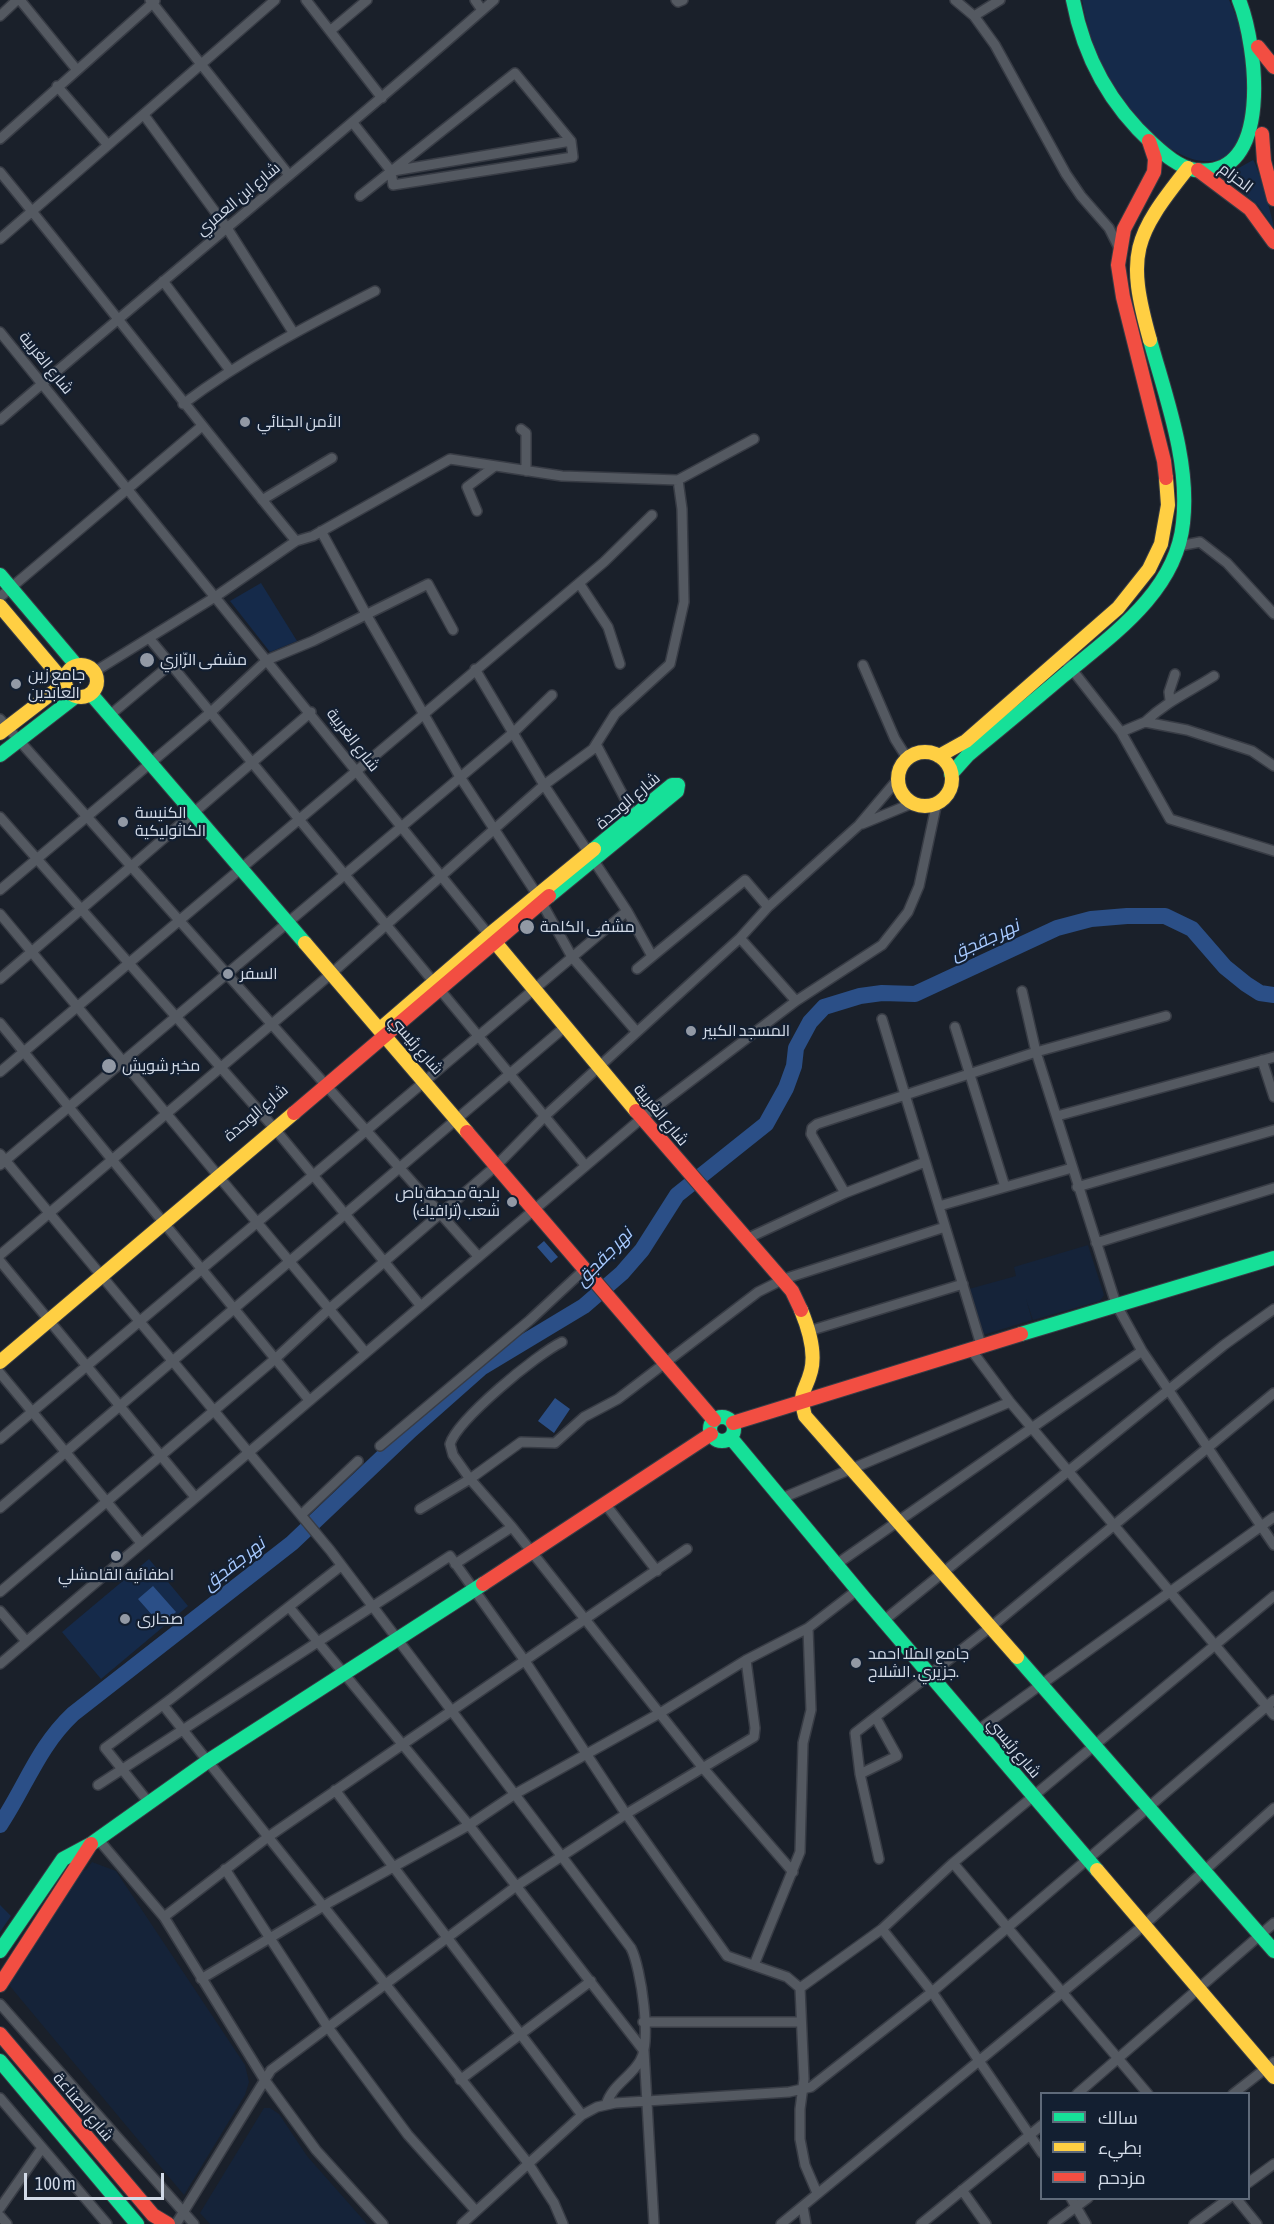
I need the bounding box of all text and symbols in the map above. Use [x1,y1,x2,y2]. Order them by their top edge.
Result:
street label: شارع ابن العمري [192,158,284,240]
street label: الحزام [1215,159,1257,197]
street label: شارع الغربية [15,328,77,398]
place label: الأمن الجنائي [257,412,341,432]
marker: الأمن الجنائي [238,415,252,429]
place label: مشفى الرّازي [160,650,247,670]
marker: مشفى الرّازي [138,651,156,669]
place label: جامع زين العابدين [28,665,85,703]
marker: جامع زين العابدين [9,677,23,691]
street label: شارع الغربية [322,705,384,775]
street label: شارع الوحدة [592,769,664,833]
place label: الكنيسة الكاثوليكية [135,803,206,841]
marker: الكنيسة الكاثوليكية [116,815,130,829]
water label: نهر جقجق [947,915,1023,965]
place label: مشفى الكلمة [540,917,635,937]
marker: مشفى الكلمة [518,918,536,936]
place label: السفر [240,964,277,984]
marker: السفر [221,967,235,981]
street label: شارع رئيسي [385,1011,447,1079]
place label: المسجد الكبير [703,1021,790,1041]
marker: المسجد الكبير [684,1024,698,1038]
place label: مخبر شويش [122,1056,200,1076]
marker: مخبر شويش [100,1057,118,1075]
street label: شارع الغربية [630,1080,692,1150]
street label: شارع الوحدة [220,1081,292,1145]
place label: بلدية محطة باص شعب (ترافيك) [395,1183,500,1221]
marker: بلدية محطة باص شعب (ترافيك) [505,1195,519,1209]
water label: نهر جقجق [571,1223,637,1291]
water label: نهر جقجق [199,1533,269,1595]
marker: اطفائية القامشلي [109,1549,123,1563]
place label: اطفائية القامشلي [58,1565,174,1585]
place label: صحارى [137,1609,183,1629]
marker: صحارى [118,1612,132,1626]
place label: جامع الملا احمد جزيري . الشلاح. [868,1644,969,1682]
marker: جامع الملا احمد جزيري . الشلاح. [849,1656,863,1670]
street label: شارع رئيسي [983,1714,1045,1782]
street label: شارع الصناعة [49,2069,117,2145]
legend [1040,2092,1250,2200]
text: سالك [1098,2107,1138,2128]
text: بطيء [1098,2137,1142,2158]
scale bar [27,2161,166,2199]
text: مزدحم [1098,2167,1146,2188]
text: 100 m [35,2173,76,2194]

